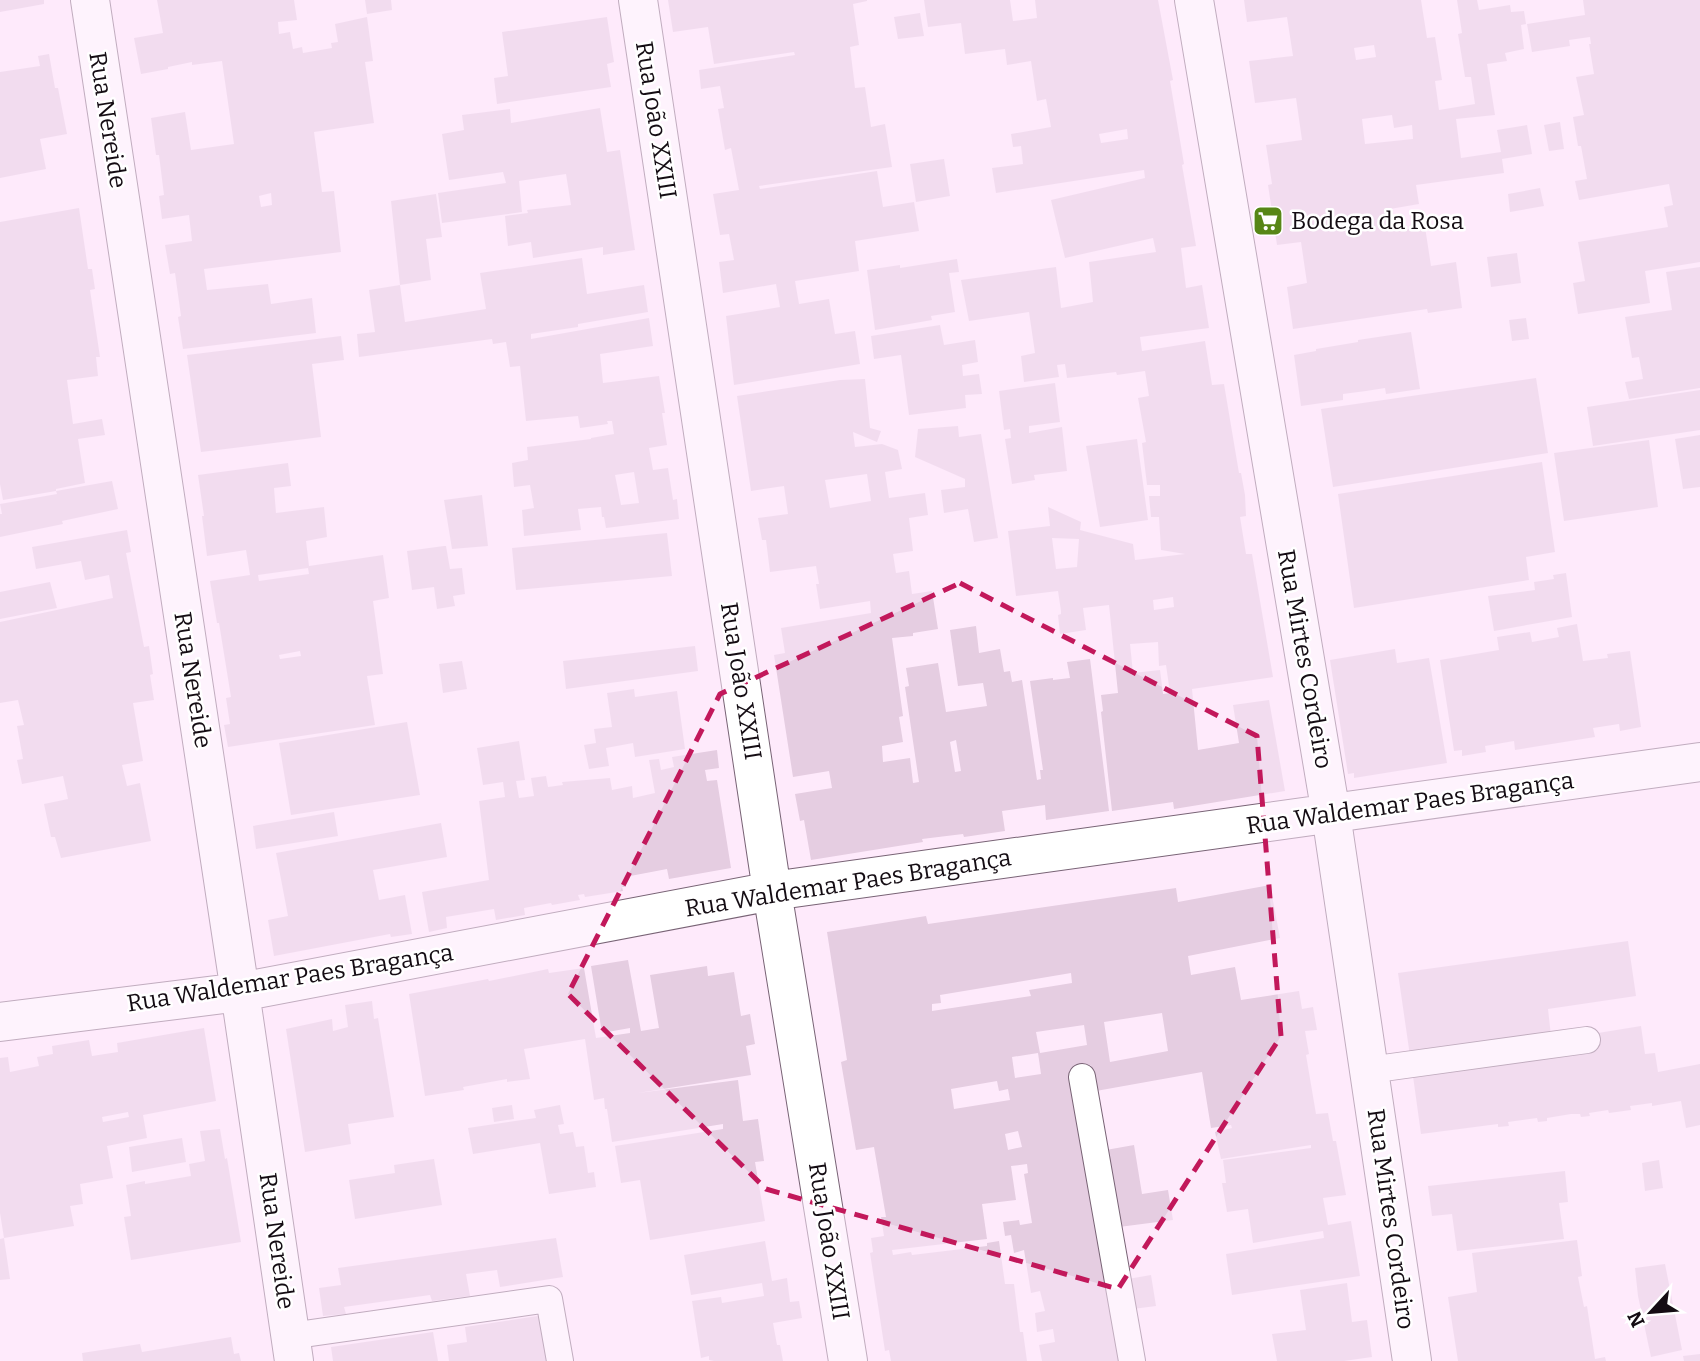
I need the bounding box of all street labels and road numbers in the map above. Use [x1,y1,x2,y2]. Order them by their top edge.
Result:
street label: Rua João XXIII [630,39,682,201]
street label: Rua Nereide [83,50,133,190]
street label: Rua Mirtes Cordeiro [1272,547,1338,771]
street label: Rua João XXIII [715,600,767,762]
street label: Rua Nereide [168,610,218,750]
street label: Rua Waldemar Paes Bragança [1245,766,1575,840]
street label: Rua Waldemar Paes Bragança [683,843,1013,923]
street label: Rua Waldemar Paes Bragança [125,938,455,1018]
street label: Rua Mirtes Cordeiro [1362,1107,1420,1331]
street label: Rua João XXIII [803,1160,855,1322]
street label: Rua Nereide [254,1171,300,1311]

